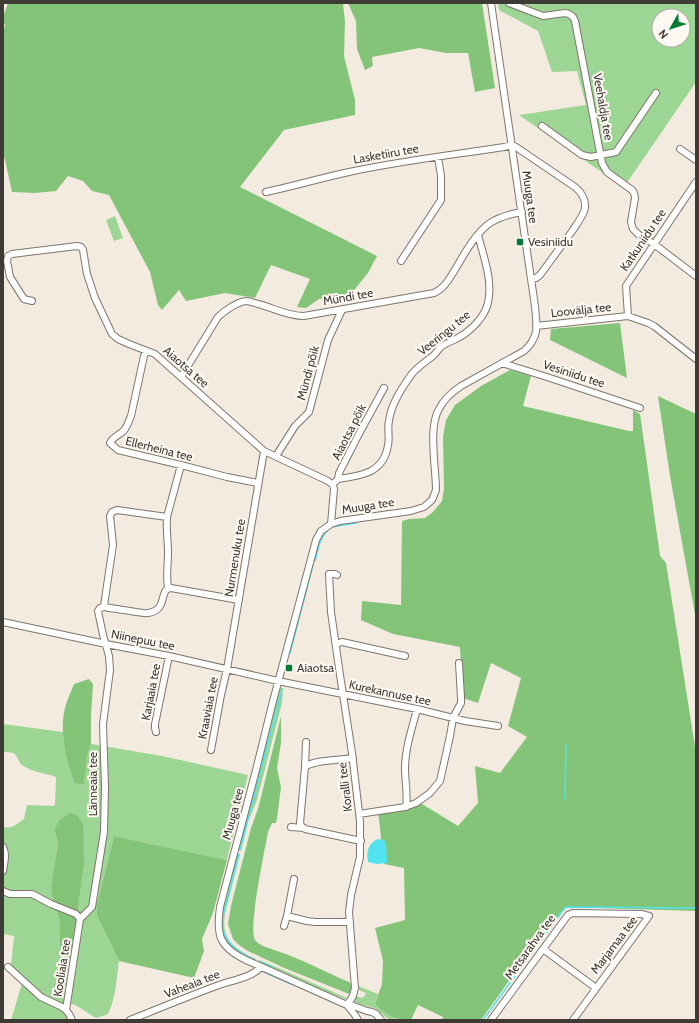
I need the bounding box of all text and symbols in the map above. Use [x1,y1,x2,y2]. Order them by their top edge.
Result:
north arrow [651,8,691,48]
text: N [655,27,671,42]
street label: Veehaldja tee [590,72,617,142]
street label: Lasketiiru tee [352,140,420,167]
street label: Muuga tee [519,170,542,224]
street label: Katkuniidu tee [616,206,669,274]
place label: Vesiniidu [528,234,573,249]
marker: Vesiniidu [515,237,525,247]
street label: Mündi tee [322,285,374,308]
street label: Loovälja tee [550,299,612,320]
street label: Veeringu tee [414,307,473,358]
street label: Aiaotsa tee [160,343,212,391]
street label: Mündi põik [293,343,322,402]
street label: Vesiniidu tee [541,357,607,391]
street label: Aiaotsa põik [328,401,369,462]
street label: Ellerheina tee [124,433,194,464]
street label: Muuga tee [341,494,395,517]
street label: Nurmenuku tee [221,518,248,598]
street label: Niinepuu tee [110,626,176,653]
place label: Aiaotsa [297,660,334,675]
street label: Karjaaia tee [138,662,163,722]
marker: Aiaotsa [284,663,294,673]
street label: Kraaviaia tee [194,675,221,740]
street label: Kurekannuse tee [348,676,432,709]
street label: Länneaia tee [85,752,100,816]
street label: Koralli tee [334,762,355,813]
street label: Muuga tee [218,786,247,841]
street label: Metsarahva tee [501,911,558,982]
street label: Marjamaa tee [587,913,640,977]
street label: Kooliaia tee [50,938,73,998]
street label: Vaheaia tee [162,966,222,1001]

